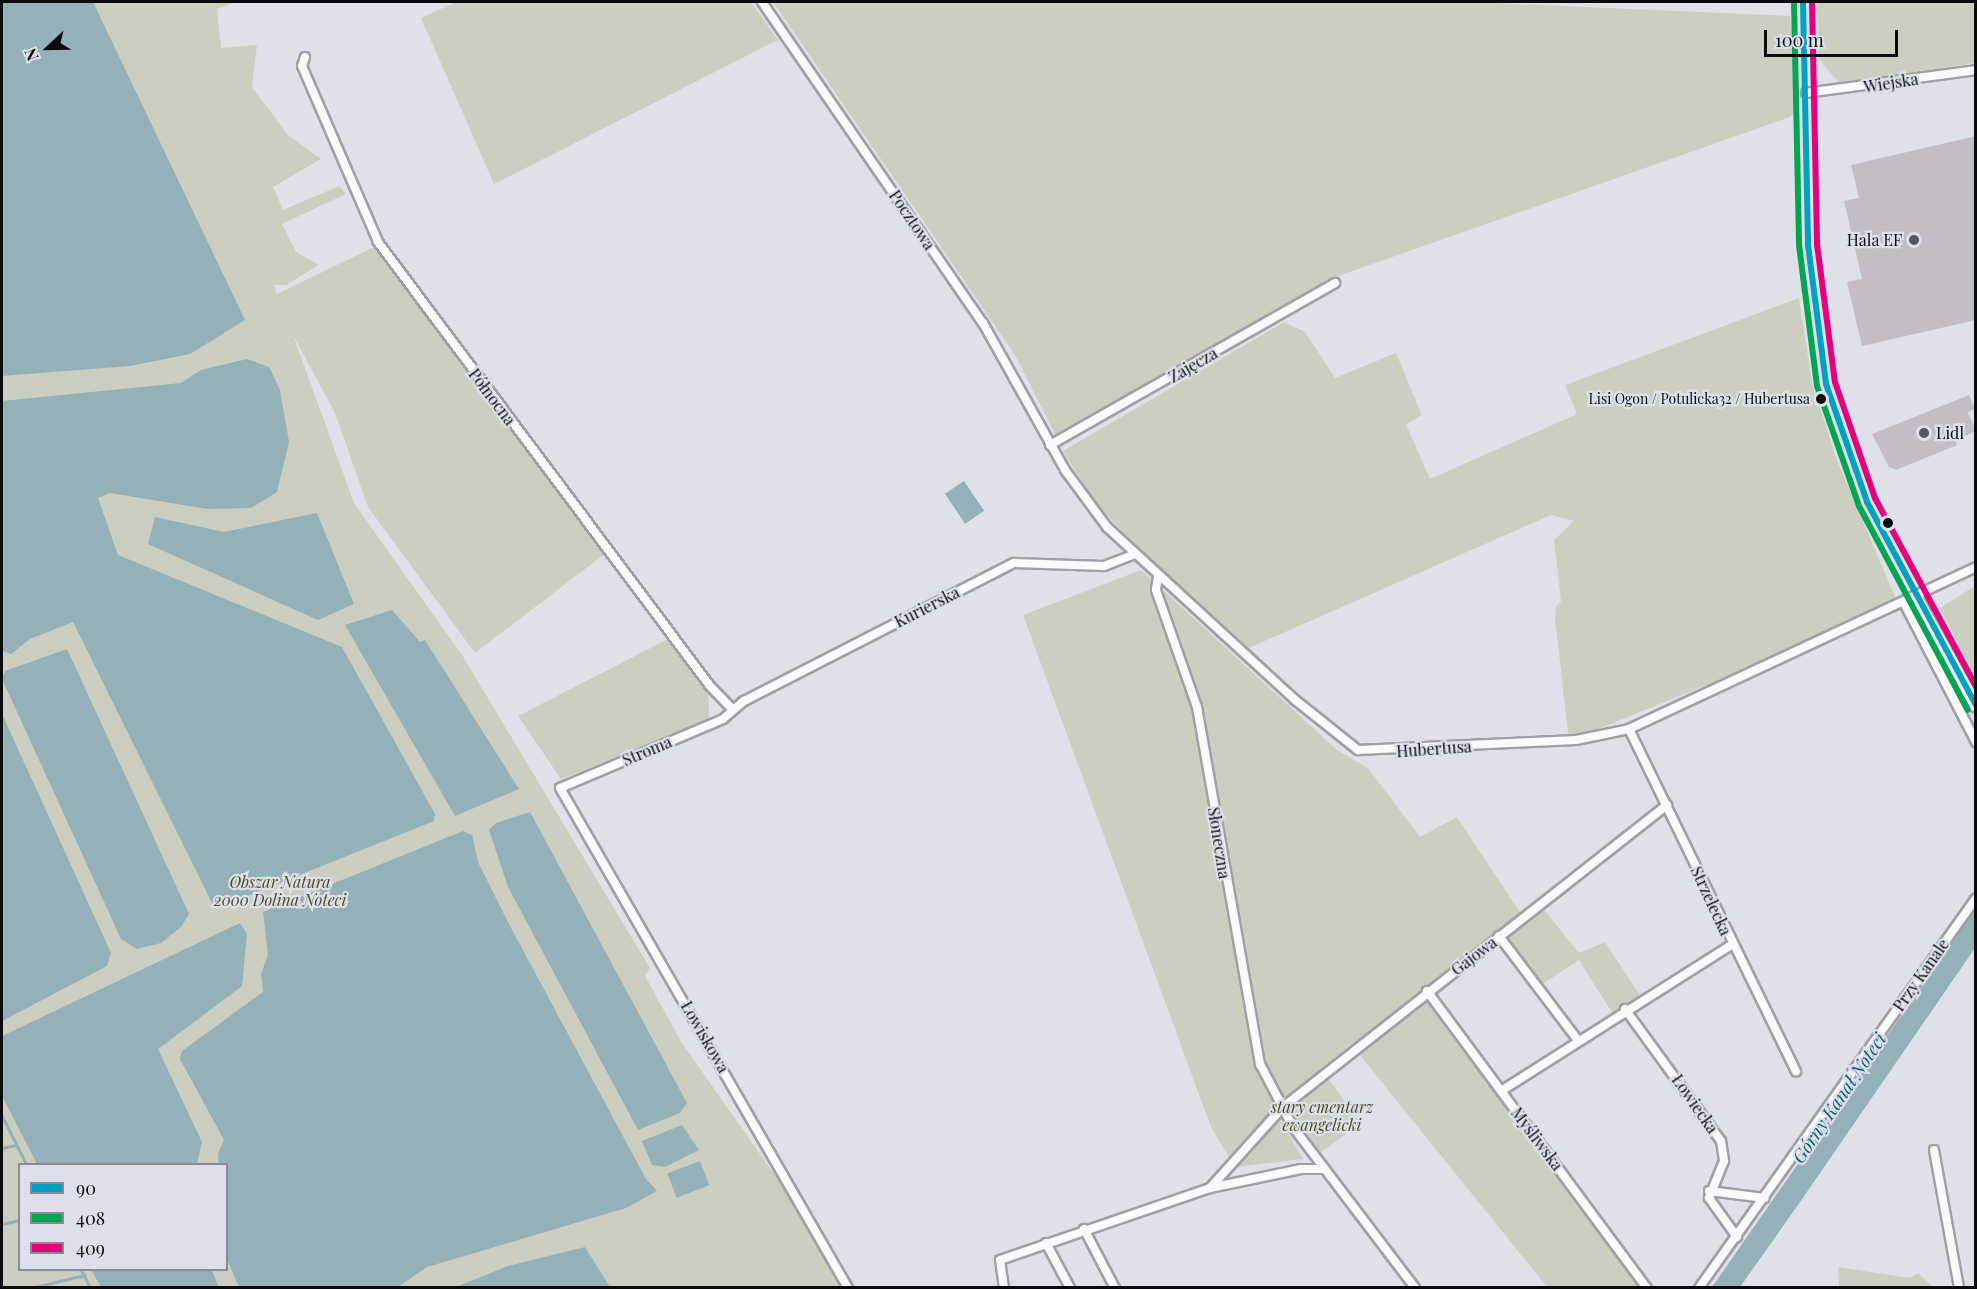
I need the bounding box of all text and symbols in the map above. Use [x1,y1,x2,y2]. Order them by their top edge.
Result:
north arrow [18,18,78,78]
scale bar [1767,18,1900,56]
text: 100 m [1775,28,1824,52]
text: N [19,46,43,64]
street label: Wiejska [1862,69,1920,97]
street label: Pocztowa [885,187,939,253]
place label: Hala EF [1847,230,1902,250]
marker: Hala EF [1907,233,1921,247]
street label: Zajęcza [1165,343,1221,387]
street label: Północna [464,365,520,429]
place label: Lisi Ogon / Potulicka32 / Hubertusa [1589,391,1810,407]
marker: Lisi Ogon / Potulicka32 / Hubertusa [1815,393,1827,405]
place label: Lidl [1936,423,1964,443]
marker: Lidl [1917,426,1931,440]
unlabelled marker [1882,517,1894,529]
street label: Kurierska [891,582,963,632]
street label: Stroma [619,732,675,770]
street label: Hubertusa [1396,737,1472,761]
street label: Słoneczna [1204,806,1234,880]
street label: Strzelecka [1687,863,1735,939]
park label: Obszar Natura 2000 Dolina Noteci [214,872,346,910]
street label: Gajowa [1447,933,1501,979]
street label: Przy Kanale [1889,935,1953,1015]
street label: Łowiskowa [677,998,733,1076]
water label: Górny Kanał Noteci [1787,1029,1891,1167]
street label: Łowiecka [1668,1071,1722,1137]
park label: stary cmentarz ewangelicki [1271,1097,1373,1135]
street label: Myśliwska [1507,1104,1567,1174]
legend [18,1163,228,1271]
text: 90 [76,1176,96,1200]
text: 408 [76,1206,105,1230]
text: 409 [76,1236,105,1260]

